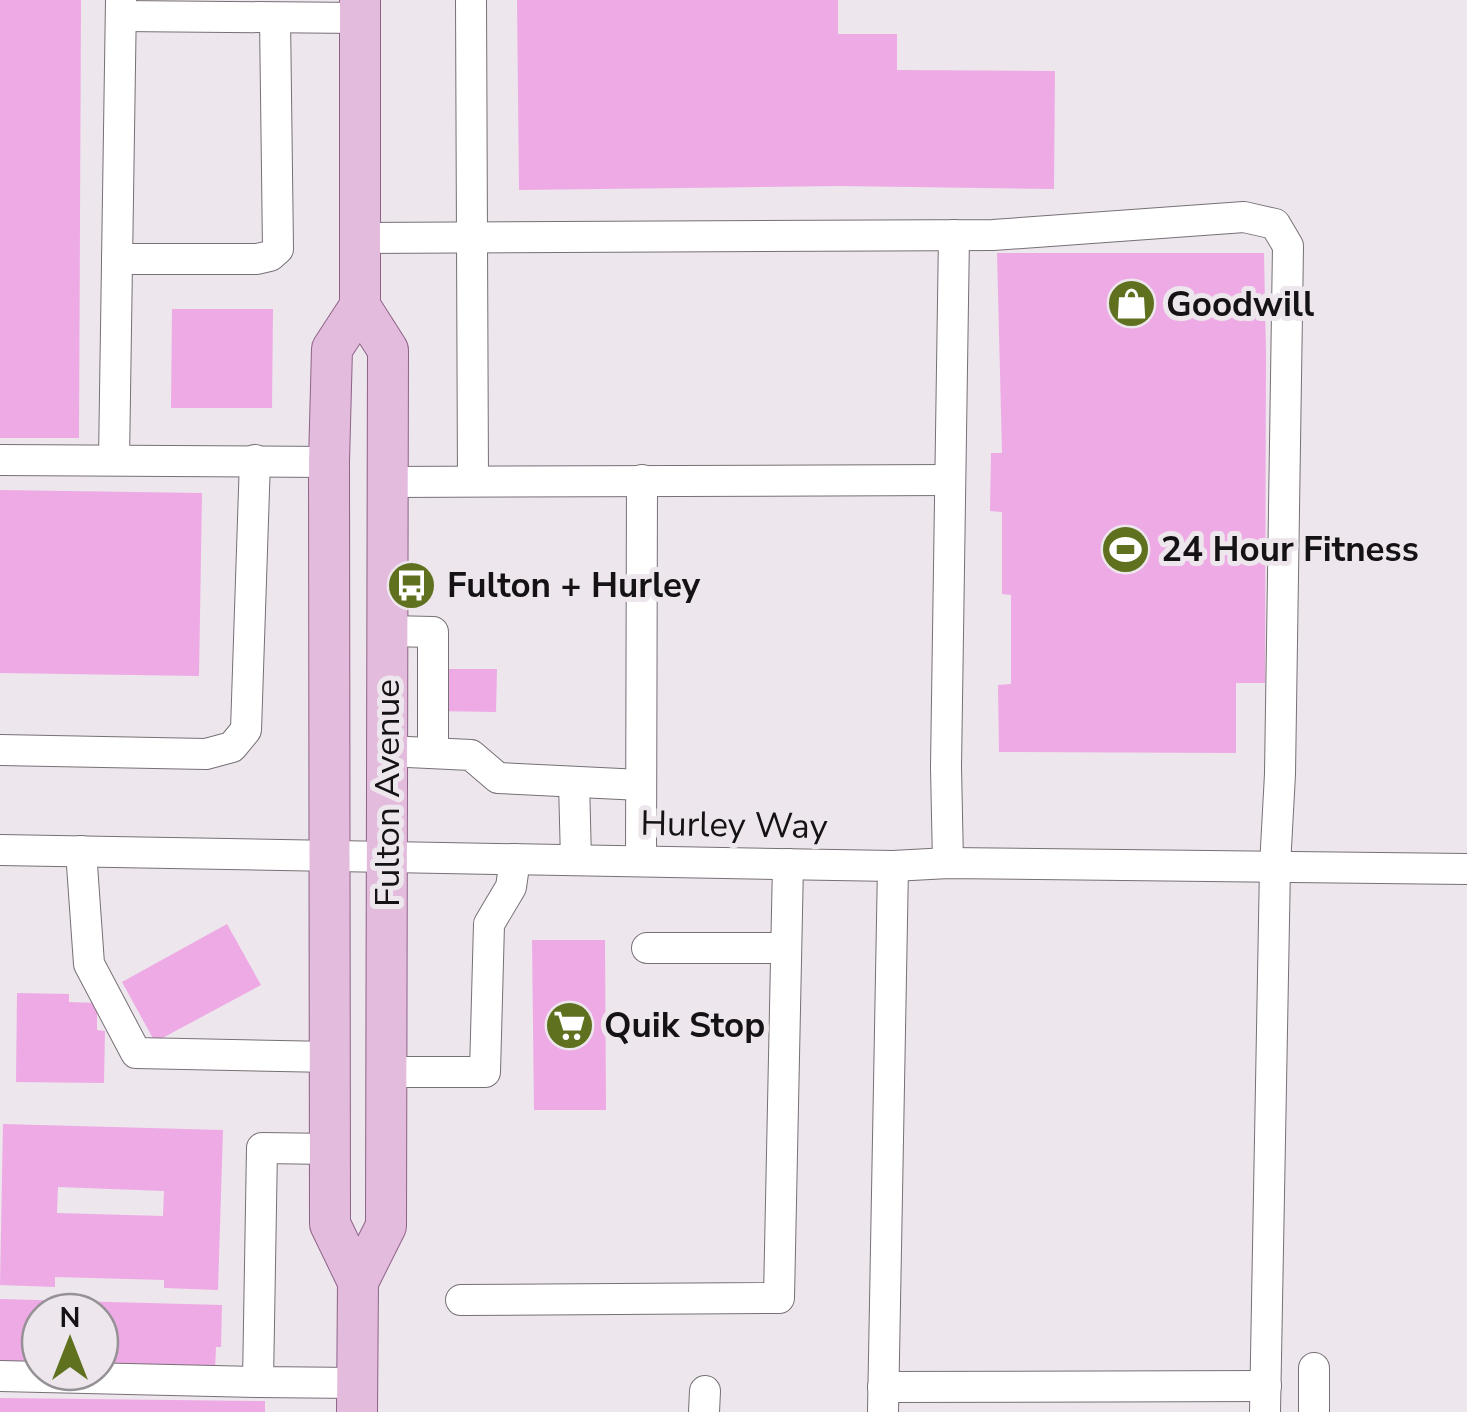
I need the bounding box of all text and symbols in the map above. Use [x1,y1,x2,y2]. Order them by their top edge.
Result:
shop icon: Goodwill [1105,278,1157,330]
place label: Goodwill [1166,281,1314,328]
sports icon: 24 Hour Fitness [1100,523,1152,575]
place label: 24 Hour Fitness [1161,526,1419,573]
bus stop icon: Fulton + Hurley [386,559,438,611]
place label: Fulton + Hurley [447,562,701,609]
street label: Fulton Avenue [364,679,411,907]
street label: Hurley Way [640,800,828,850]
supermarket icon: Quik Stop [543,999,595,1051]
place label: Quik Stop [604,1002,765,1049]
north arrow [20,1292,120,1392]
text: N [60,1299,80,1337]

